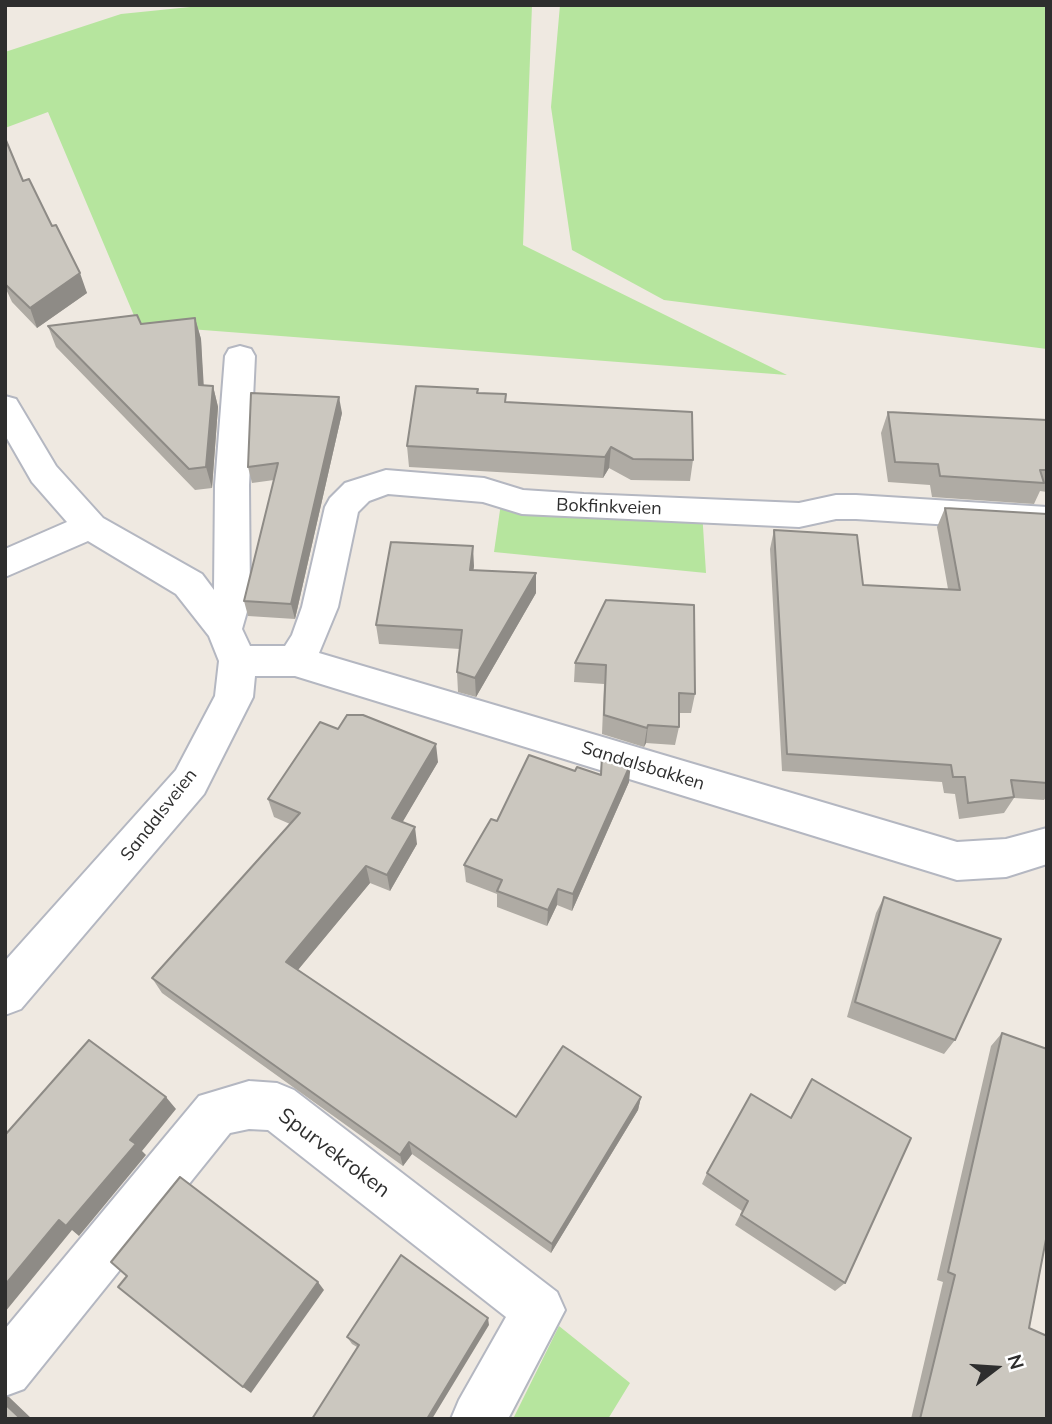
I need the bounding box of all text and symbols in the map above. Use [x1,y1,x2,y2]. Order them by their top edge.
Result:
street label: Bokfinkveien [556,494,662,520]
street label: Sandalsbakken [579,737,707,795]
street label: Sandalsveien [116,765,202,865]
street label: Spurvekroken [273,1103,395,1203]
north arrow [961,1333,1031,1403]
text: N [1003,1351,1030,1372]

